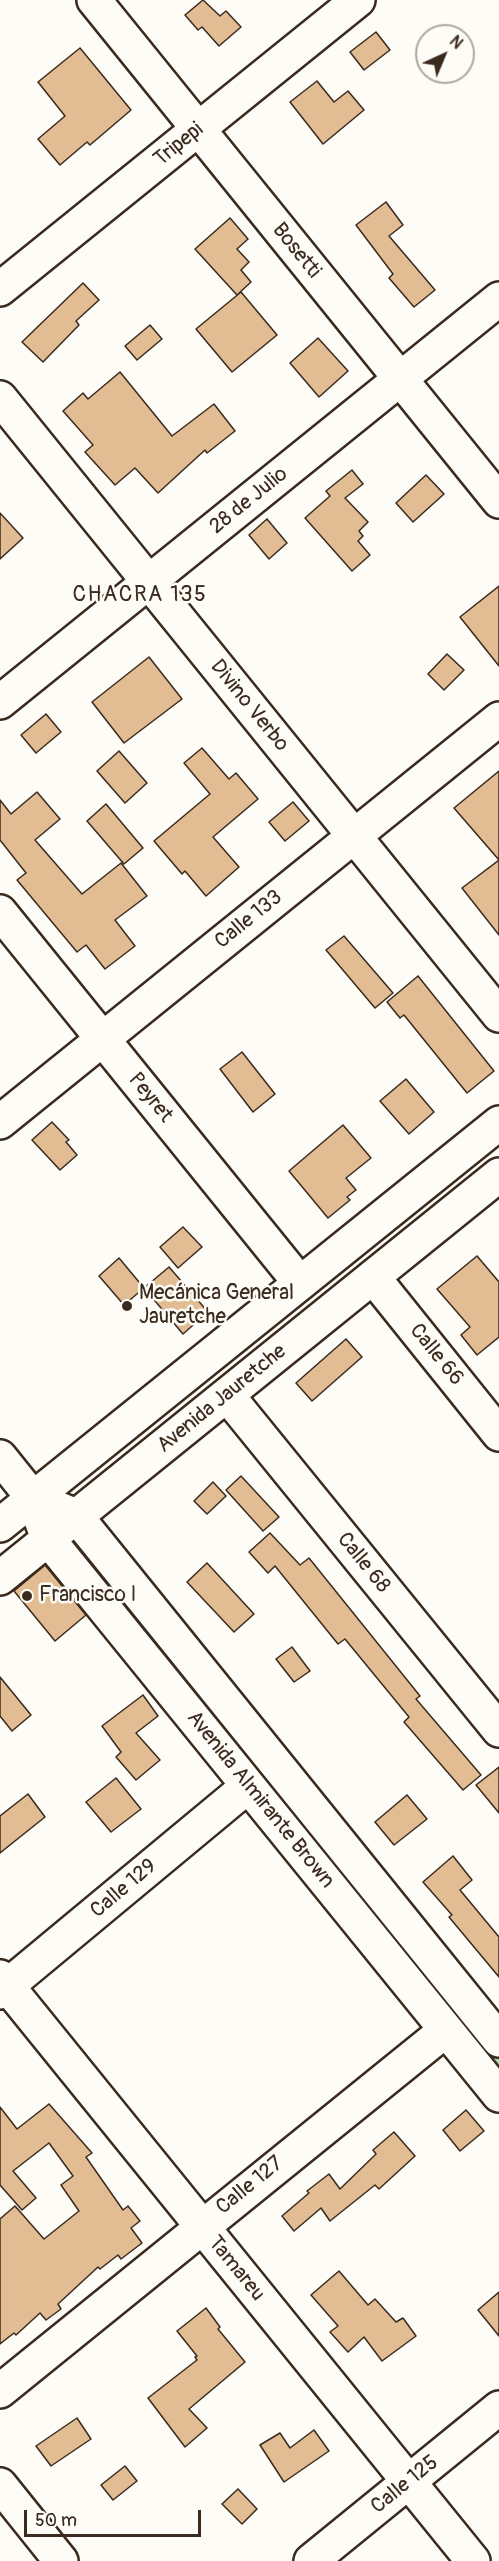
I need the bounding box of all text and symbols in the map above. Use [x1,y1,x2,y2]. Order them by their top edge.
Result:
north arrow [415,24,475,84]
text: N [445,32,467,53]
street label: Tripepi [149,118,209,172]
street label: Bosetti [266,218,326,284]
street label: 28 de Julio [205,462,293,540]
district label: CHACRA 135 [73,582,207,608]
street label: Divino Verbo [204,655,294,757]
street label: Calle 133 [210,885,288,955]
street label: Peyret [122,1068,178,1128]
place label: Mecánica General Jauretche [139,1281,294,1331]
marker: Mecánica General Jauretche [120,1299,134,1313]
street label: Calle 66 [404,1319,468,1391]
street label: Avenida Jauretche [152,1339,292,1459]
street label: Calle 68 [331,1528,395,1598]
place label: Francisco I [39,1583,136,1609]
marker: Francisco I [20,1589,34,1603]
street label: Avenida Almirante Brown [181,1706,339,1894]
street label: Calle 129 [86,1854,162,1924]
street label: Calle 127 [211,2151,289,2221]
street label: Tamareu [202,2231,270,2307]
street label: Calle 125 [366,2450,444,2520]
scale bar [27,2498,204,2536]
text: 50 m [35,2509,77,2532]

